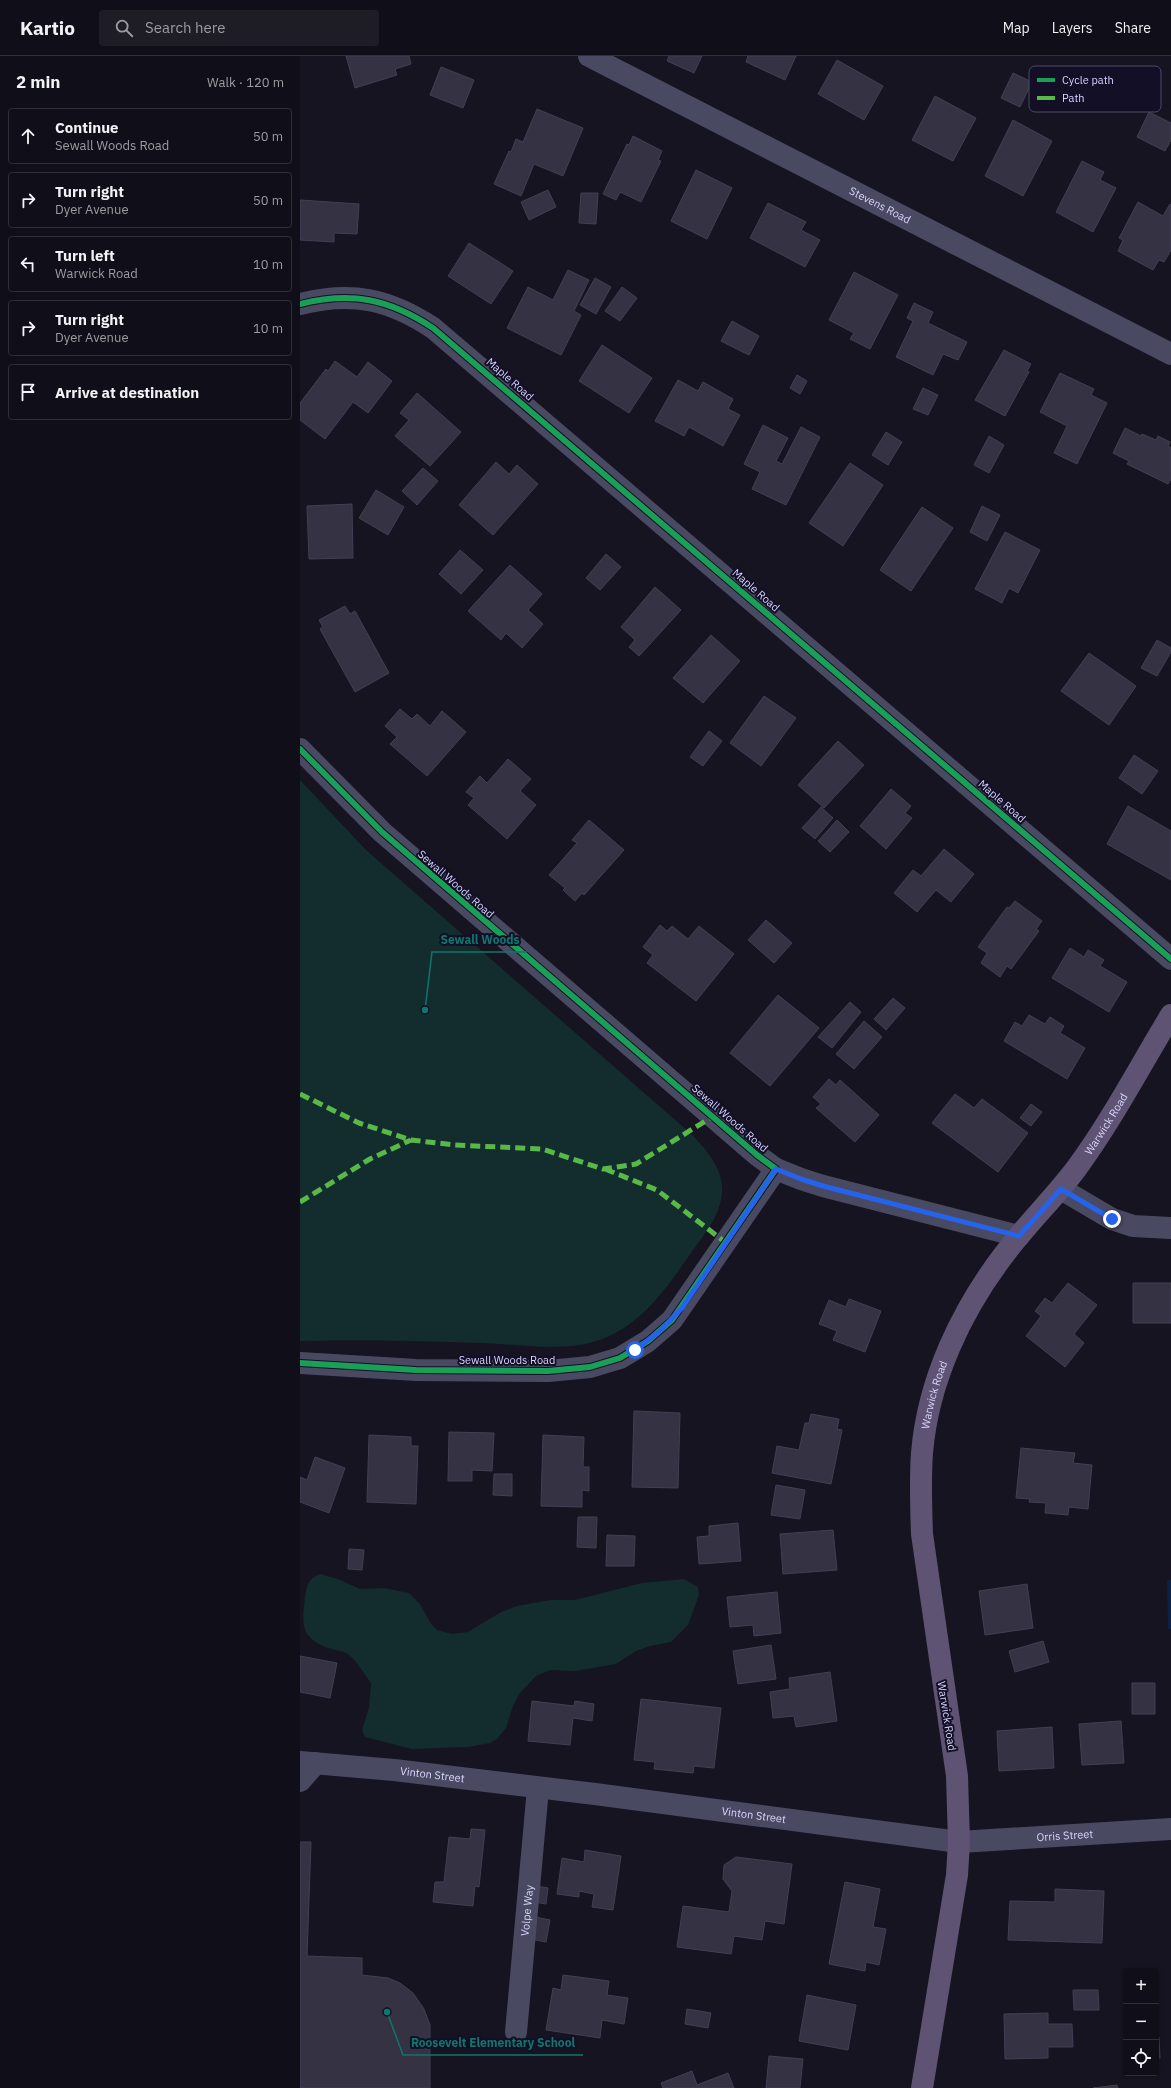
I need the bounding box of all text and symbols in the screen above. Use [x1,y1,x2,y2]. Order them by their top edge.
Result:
search box [99,10,379,46]
text: Kartio [20,16,75,40]
icon: search [113,17,135,39]
text: Search here [145,18,225,37]
text: Map [1003,19,1030,37]
text: Layers [1052,19,1093,37]
text: Share [1115,19,1151,37]
legend [1029,66,1161,112]
text: 2 min [16,71,60,93]
text: Cycle path [1062,73,1114,87]
text: Walk · 120 m [207,74,284,91]
text: Path [1062,91,1085,105]
text: Continue [55,118,119,137]
icon: ahead [17,125,39,147]
text: 50 m [253,128,283,145]
text: Sewall Woods Road [55,137,169,154]
text: Turn right [55,182,124,201]
street label: Stevens Road [847,184,913,227]
icon: right [17,189,39,211]
text: 50 m [253,192,283,209]
text: Dyer Avenue [55,201,129,218]
text: Turn left [55,246,115,265]
icon: left [17,253,39,275]
text: 10 m [253,256,283,273]
text: Warwick Road [55,265,138,282]
text: Turn right [55,310,124,329]
icon: right [17,317,39,339]
text: 10 m [253,320,283,337]
text: Dyer Avenue [55,329,129,346]
street label: Maple Road [483,355,537,403]
icon: arrive [17,381,39,403]
text: Arrive at destination [55,383,199,402]
street label: Maple Road [729,566,783,614]
street label: Maple Road [975,777,1029,825]
street label: Sewall Woods Road [415,847,497,921]
callout: Sewall Woods [432,928,527,952]
text: Sewall Woods [440,932,520,947]
street label: Sewall Woods Road [689,1081,771,1155]
street label: Warwick Road [1081,1091,1131,1157]
route end [1103,1210,1121,1228]
route start [626,1341,644,1359]
street label: Sewall Woods Road [459,1353,555,1367]
street label: Warwick Road [918,1359,950,1430]
street label: Warwick Road [935,1680,959,1752]
street label: Vinton Street [399,1764,466,1785]
street label: Vinton Street [721,1804,787,1826]
street label: Orris Street [1036,1827,1094,1844]
street label: Volpe Way [518,1884,536,1937]
map controls [1123,1968,1159,2076]
button: + [1123,1968,1159,2004]
button: − [1123,2004,1159,2040]
callout: Roosevelt Elementary School [403,2031,583,2055]
text: Roosevelt Elementary School [411,2035,575,2050]
button: locate [1123,2040,1159,2076]

